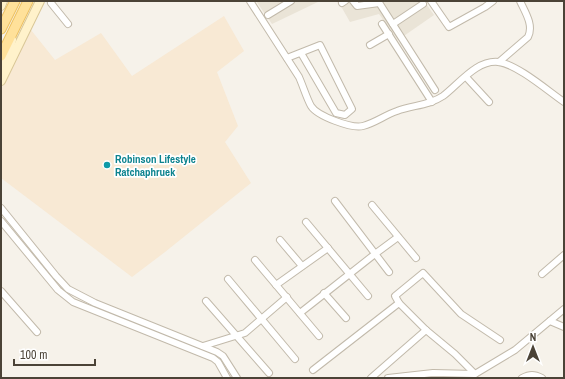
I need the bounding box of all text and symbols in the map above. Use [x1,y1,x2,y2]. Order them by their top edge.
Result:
place label: Robinson Lifestyle Ratchaphruek [115,152,196,179]
marker: Robinson Lifestyle Ratchaphruek [102,160,112,170]
north arrow [513,327,553,367]
text: N [530,330,536,344]
scale bar [14,341,95,367]
text: 100 m [20,347,47,363]

